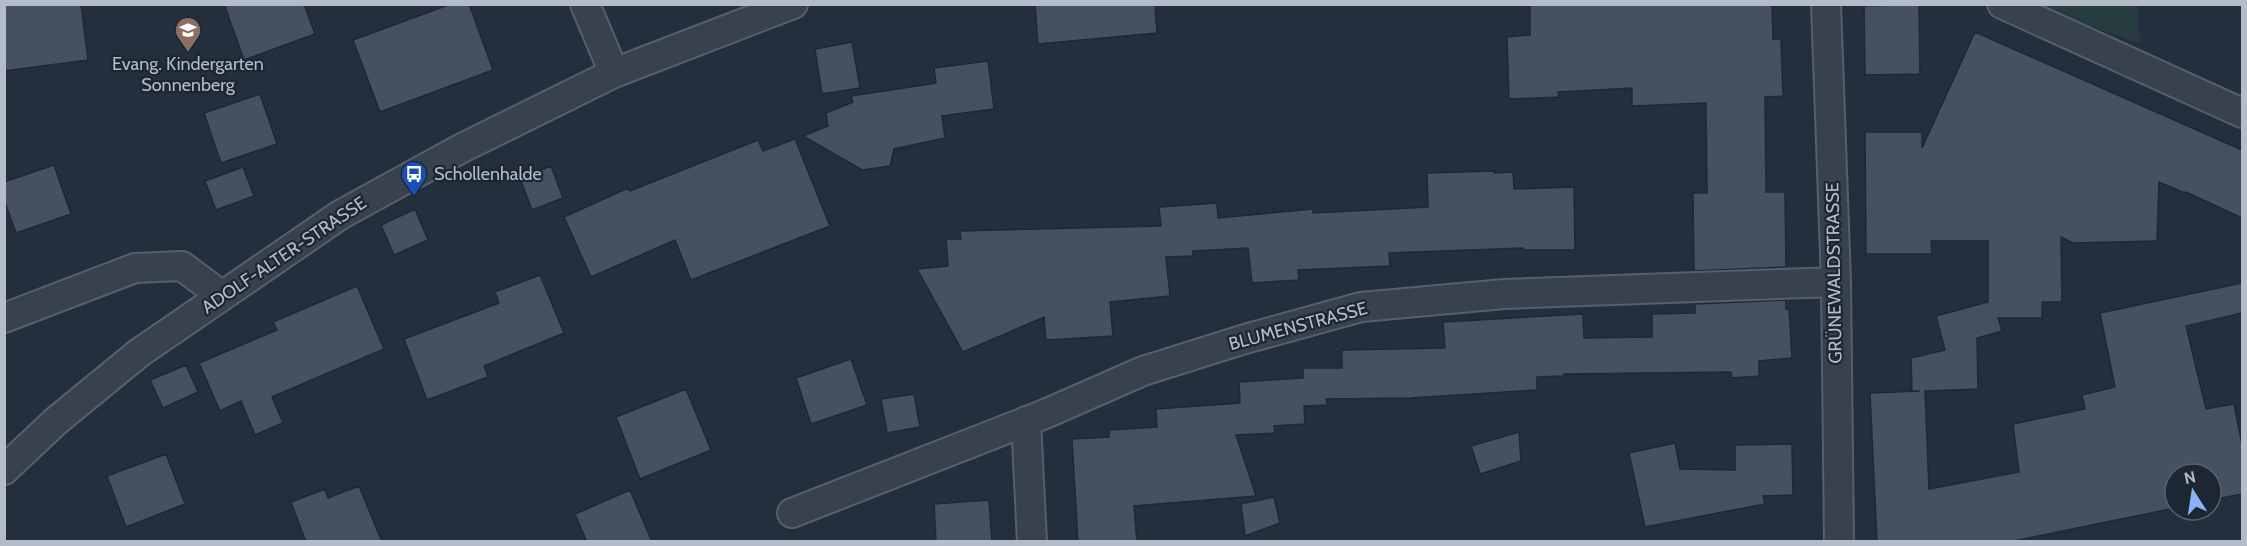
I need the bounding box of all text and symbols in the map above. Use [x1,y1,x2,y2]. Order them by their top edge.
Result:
school or university icon: Evang. Kindergarten Sonnenberg [173,15,203,53]
place label: Evang. Kindergarten Sonnenberg [112,53,264,96]
bus stop icon: Schollenhalde [399,159,429,197]
place label: Schollenhalde [434,163,542,185]
street label: GRÜNEWALDSTRASSE [1821,182,1847,364]
street label: ADOLF-ALTER-STRASSE [197,192,371,318]
street label: BLUMENSTRASSE [1226,297,1370,355]
north arrow [2163,462,2223,522]
text: N [2182,467,2197,488]

